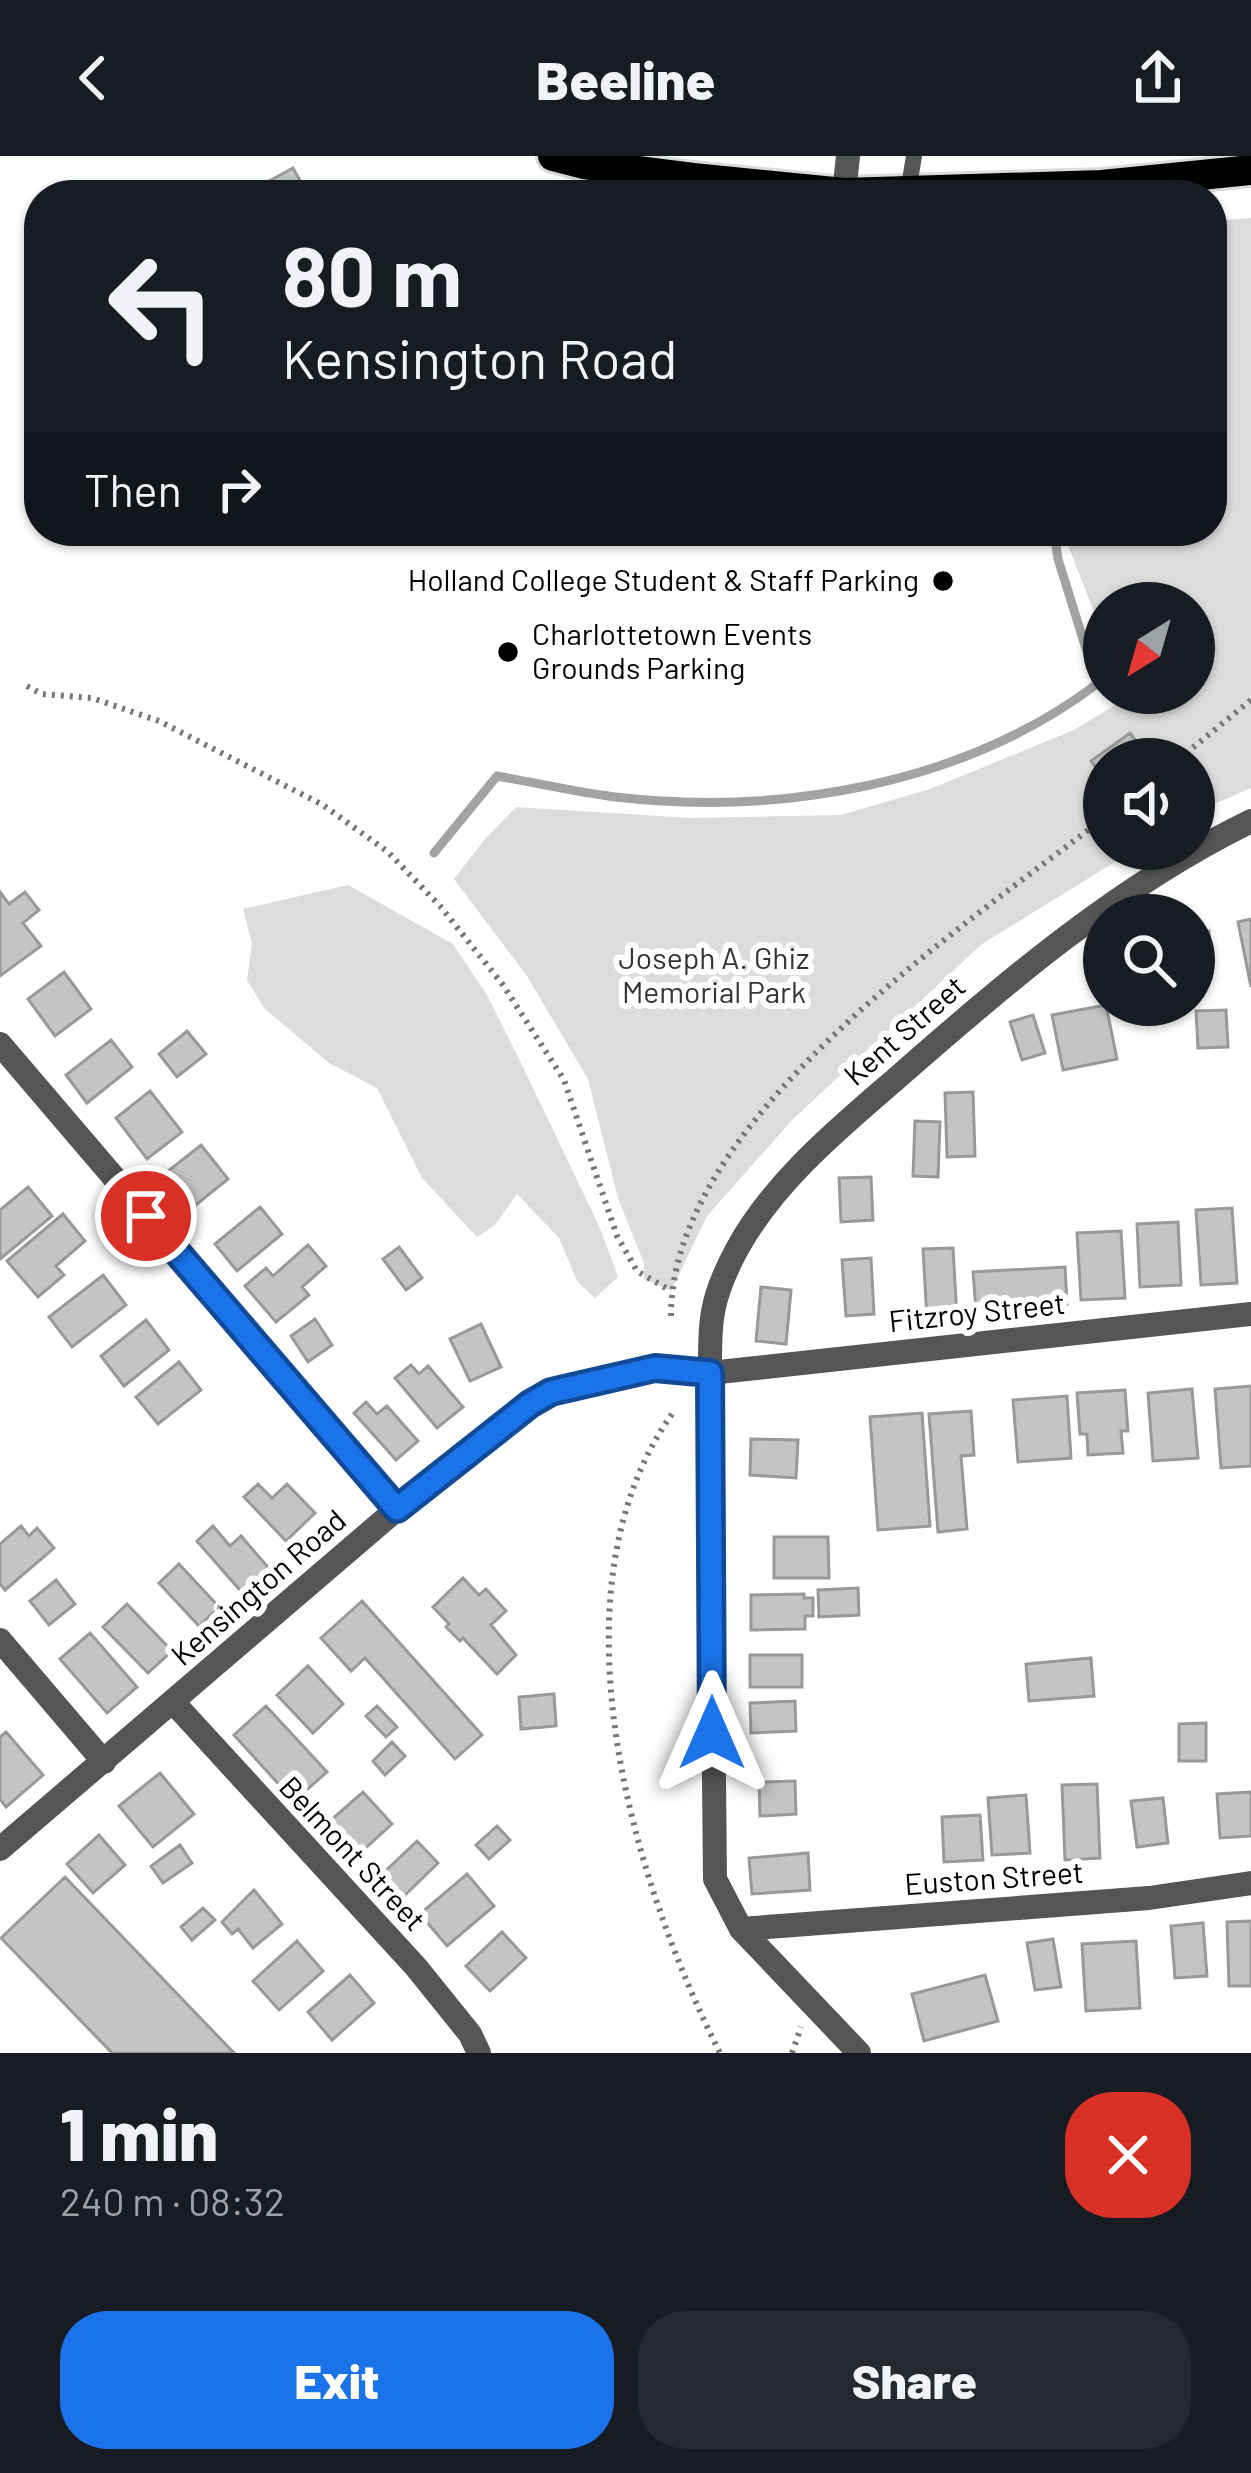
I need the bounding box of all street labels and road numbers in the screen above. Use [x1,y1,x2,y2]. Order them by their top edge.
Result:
street label: Kent Street [836,967,972,1092]
street label: Fitzroy Street [887,1284,1067,1338]
street label: Kensington Road [163,1501,352,1672]
street label: Belmont Street [273,1768,434,1937]
street label: Euston Street [903,1853,1085,1901]

